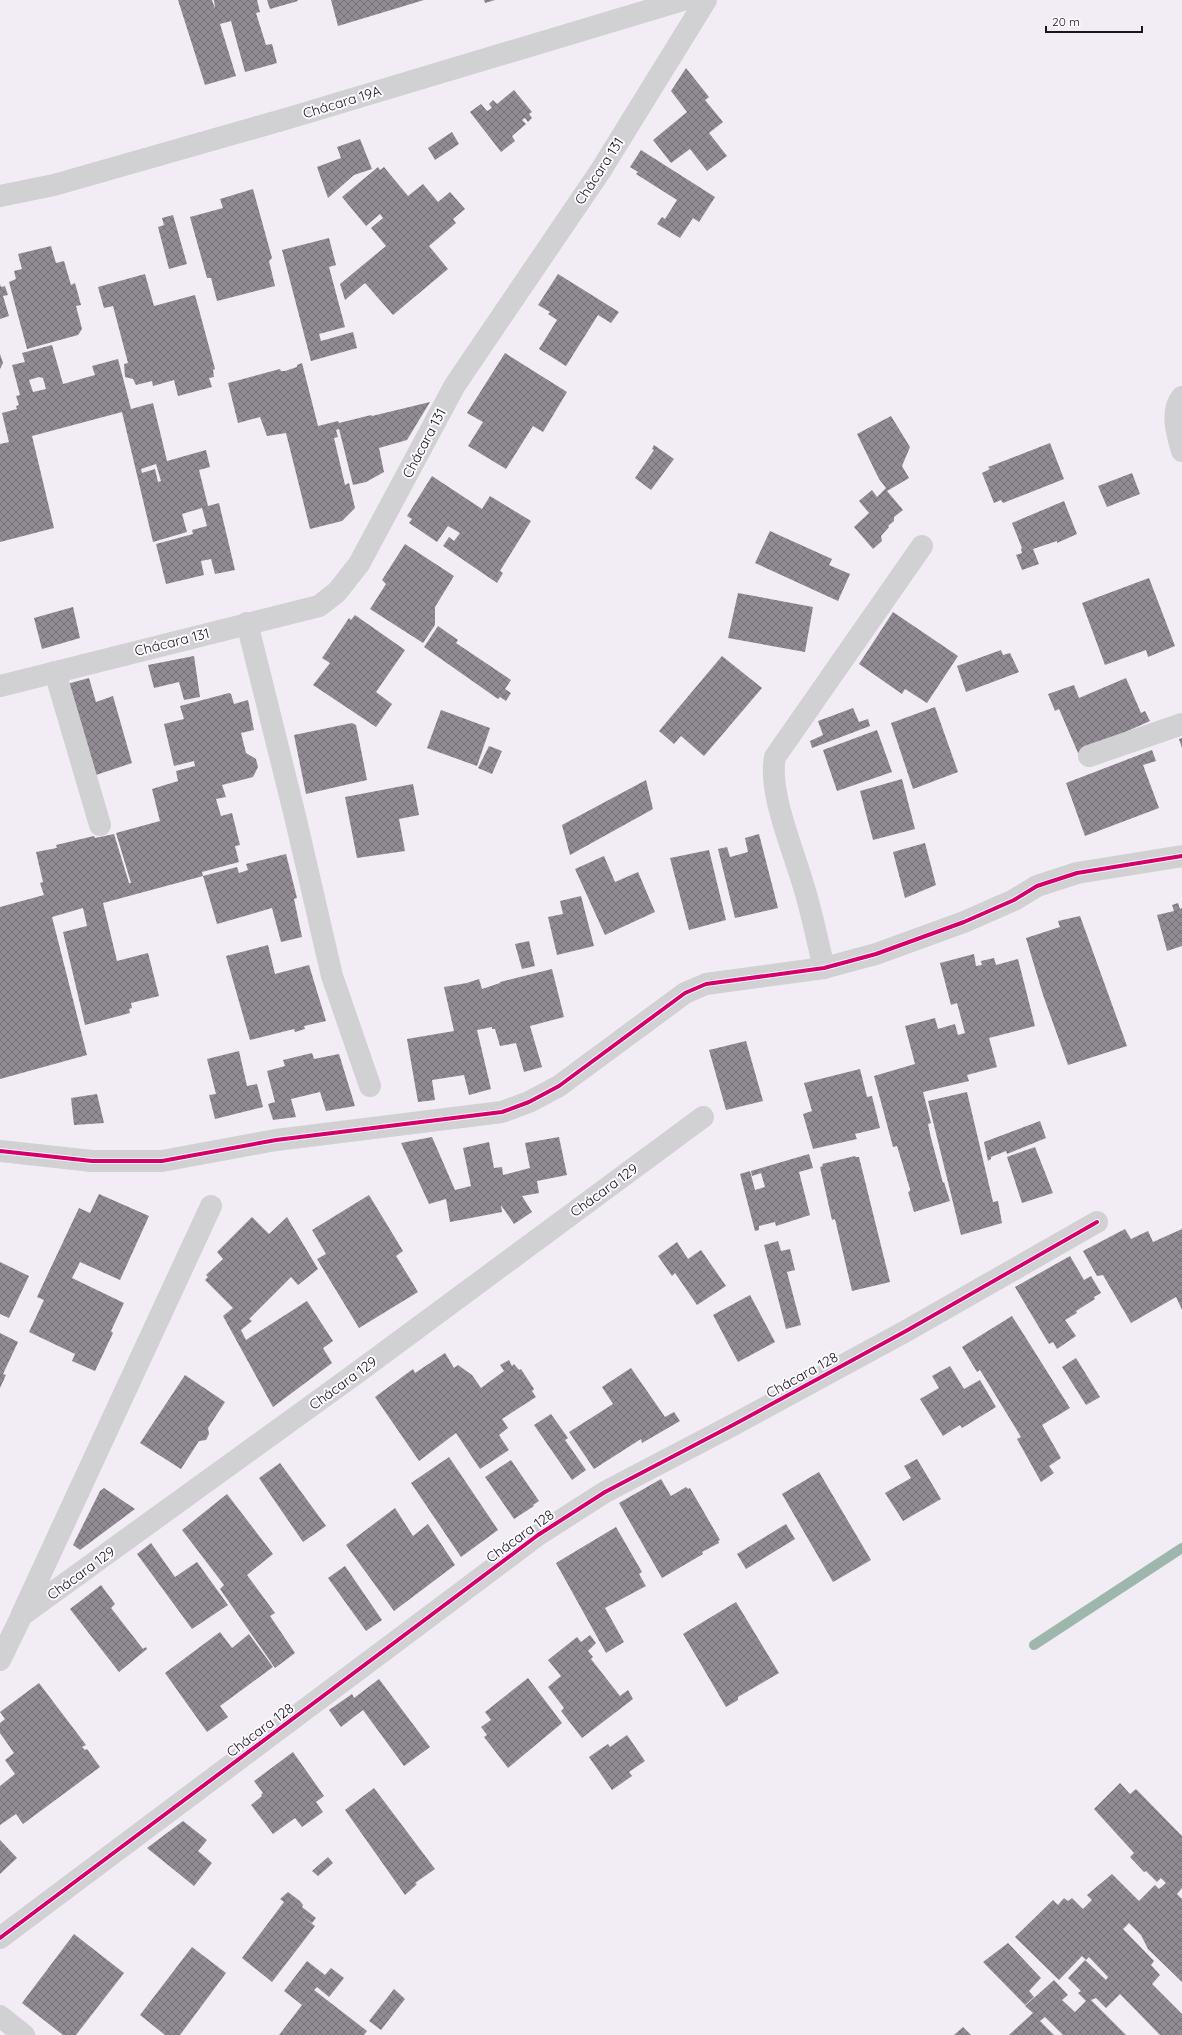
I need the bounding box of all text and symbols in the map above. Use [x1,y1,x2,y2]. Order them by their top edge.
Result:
scale bar [1046,8,1142,34]
text: 20 m [1052,14,1080,29]
street label: Chácara 19A [301,82,383,122]
street label: Chácara 131 [571,134,627,208]
street label: Chácara 131 [398,405,450,481]
street label: Chácara 131 [133,624,211,660]
street label: Chácara 129 [567,1159,642,1221]
street label: Chácara 128 [763,1348,841,1402]
street label: Chácara 129 [306,1352,381,1414]
street label: Chácara 128 [483,1505,557,1567]
street label: Chácara 129 [44,1542,119,1604]
street label: Chácara 128 [223,1699,297,1761]

